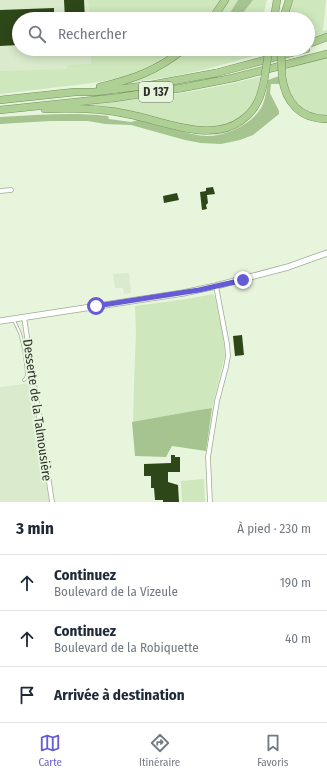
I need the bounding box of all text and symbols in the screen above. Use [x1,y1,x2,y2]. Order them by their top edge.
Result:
search box [12,12,315,56]
icon: search [26,23,48,45]
text: Rechercher [58,25,127,43]
road number: D 137 [139,82,173,102]
route end [234,271,252,289]
route start [87,297,105,315]
street label: Desserte de la Talmousière [20,338,55,482]
text: 3 min [16,518,54,539]
text: À pied · 230 m [237,521,311,536]
text: Continuez [54,566,116,584]
icon: ahead [16,572,38,594]
text: 190 m [280,575,311,590]
text: Boulevard de la Vizeule [54,584,178,599]
text: Continuez [54,622,116,640]
icon: ahead [16,628,38,650]
text: 40 m [285,631,311,646]
text: Boulevard de la Robiquette [54,640,199,655]
icon: arrive [16,684,38,706]
text: Arrivée à destination [54,686,185,704]
tab: Carte [38,732,62,769]
tab: Itinéraire [139,732,180,769]
tab: Favoris [257,732,288,769]

